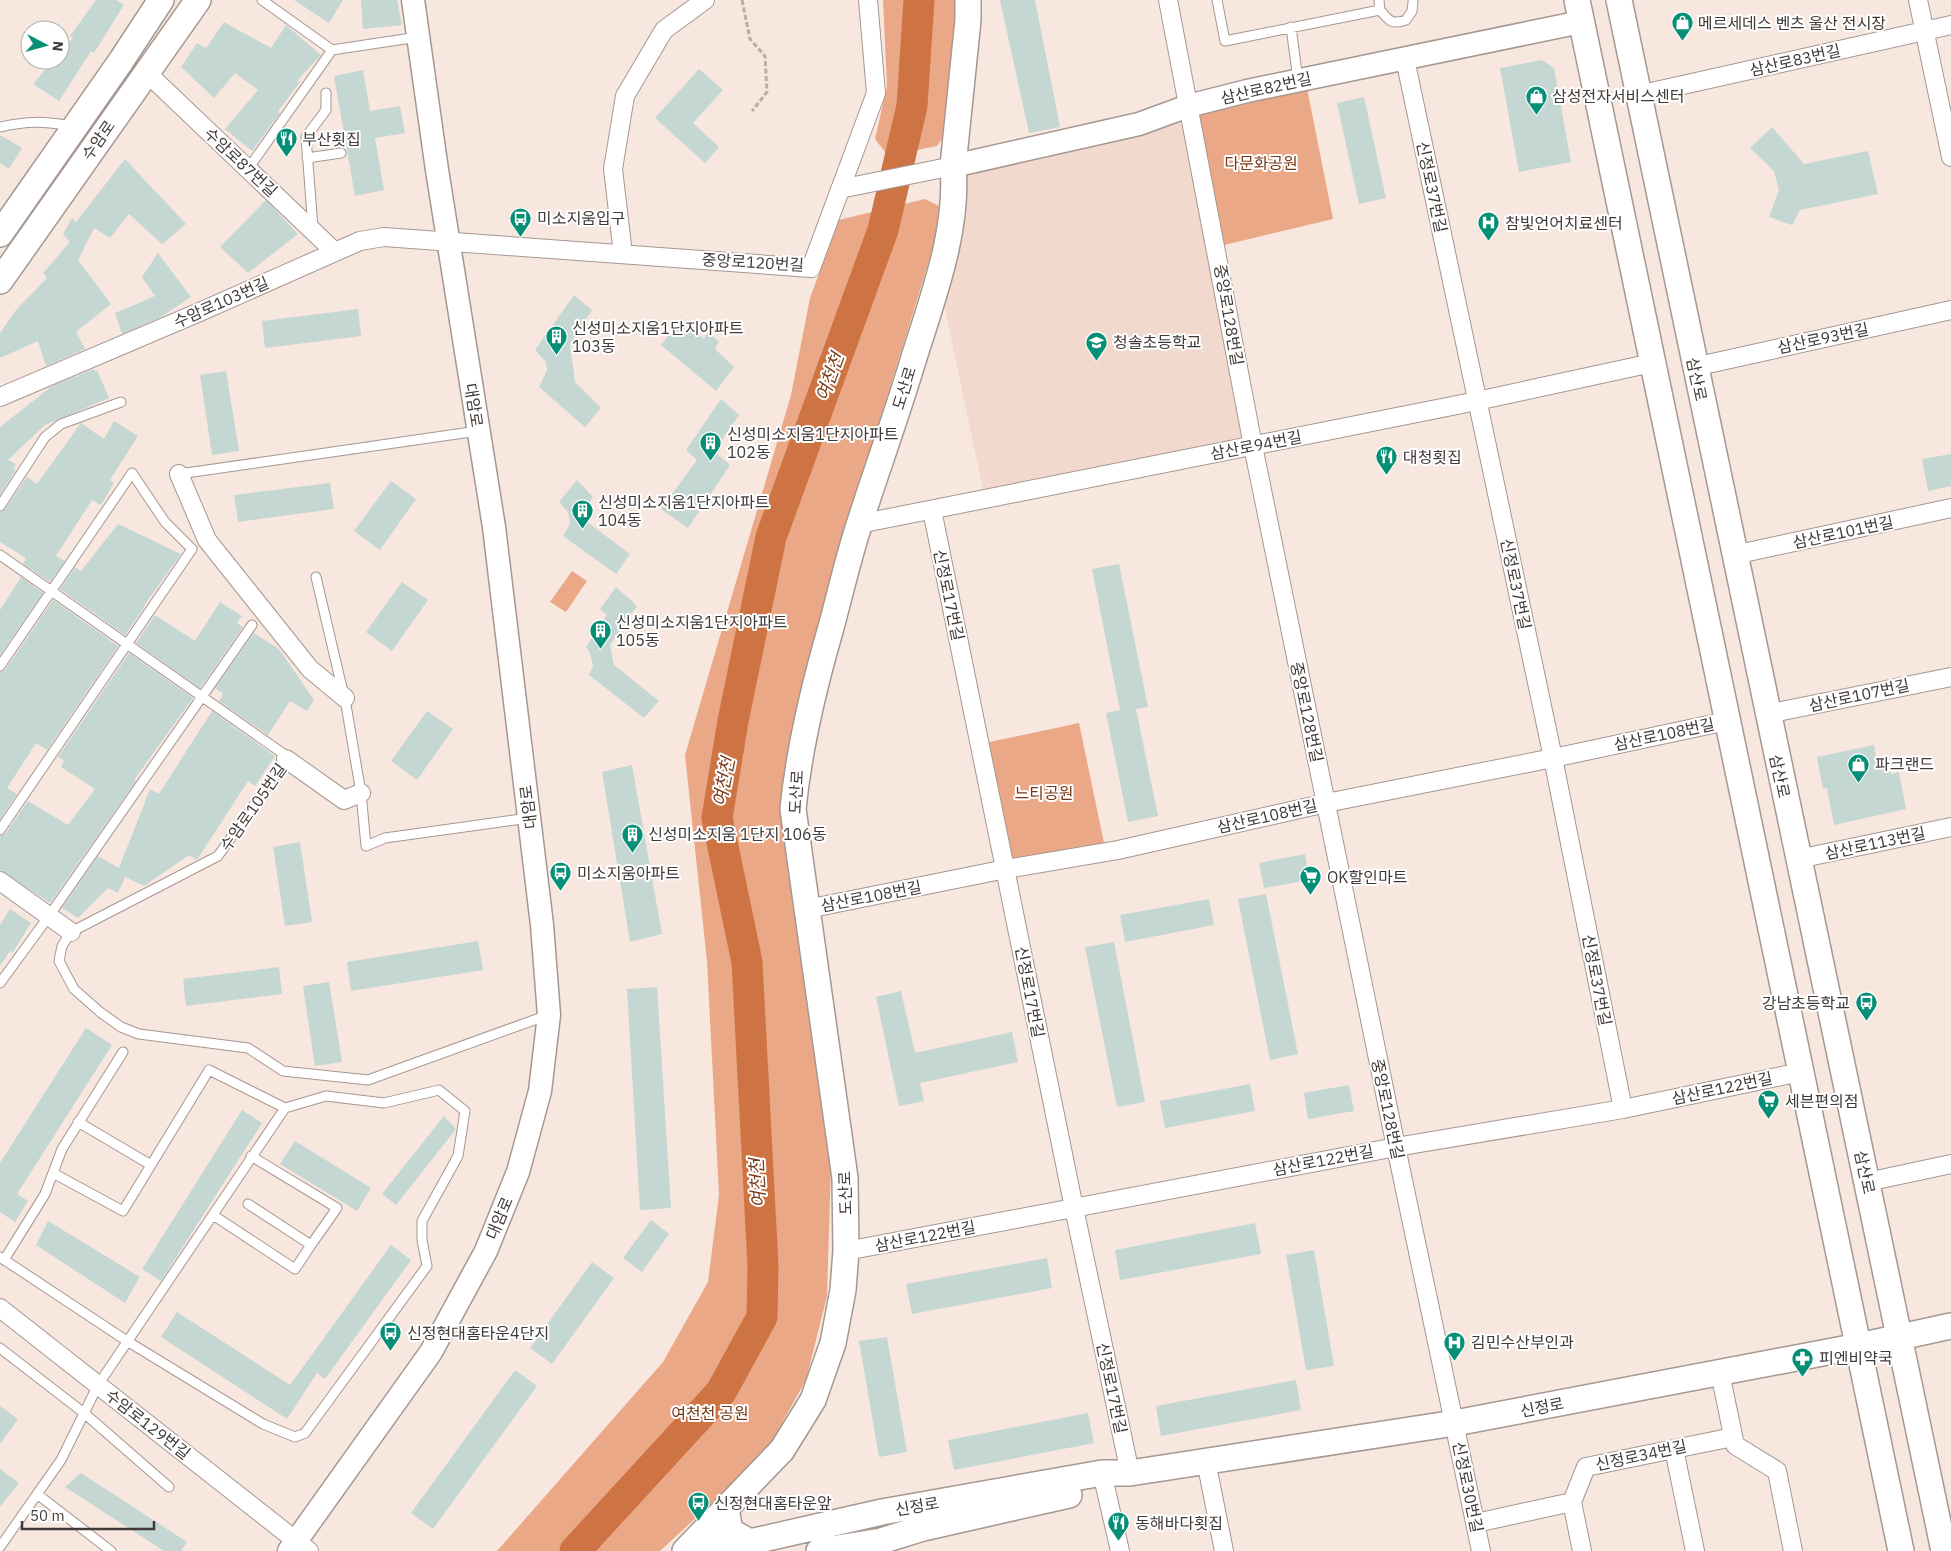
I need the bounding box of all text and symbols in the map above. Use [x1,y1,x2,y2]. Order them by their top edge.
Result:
shop icon: 메르세데스 벤츠 울산 전시장 [1670,11,1694,42]
place label: 메르세데스 벤츠 울산 전시장 [1698,13,1886,33]
north arrow [20,20,70,70]
text: N [48,40,67,52]
street label: 삼산로83번길 [1748,40,1842,80]
street label: 삼산로82번길 [1219,68,1313,108]
shop icon: 삼성전자서비스센터 [1524,84,1548,115]
place label: 삼성전자서비스센터 [1552,86,1684,106]
street label: 수암로 [77,116,119,164]
street label: 수암로87번길 [200,123,282,201]
restaurant icon: 부산횟집 [274,127,298,158]
place label: 부산횟집 [302,129,361,149]
street label: 신정로37번길 [1413,140,1451,234]
park label: 다문화공원 [1224,153,1298,173]
bus stop icon: 미소지움입구 [509,206,533,237]
place label: 미소지움입구 [537,208,625,228]
hospital icon: 참빛언어치료센터 [1477,211,1501,242]
place label: 참빛언어치료센터 [1505,213,1623,233]
street label: 중앙로120번길 [701,249,805,275]
street label: 중앙로128번길 [1210,263,1248,367]
street label: 수암로103번길 [170,272,272,332]
place label: 신성미소지움1단지아파트 103동 [572,318,744,356]
street label: 삼산로93번길 [1776,319,1870,357]
building icon: 신성미소지움1단지아파트 103동 [544,325,568,356]
school or university icon: 청솔초등학교 [1085,330,1109,361]
place label: 청솔초등학교 [1113,332,1201,352]
water label: 여천천 [810,347,850,404]
street label: 삼산로 [1683,355,1711,403]
street label: 도산로 [888,364,920,412]
street label: 대암로 [461,382,487,429]
place label: 신성미소지움1단지아파트 102동 [727,424,899,462]
street label: 삼산로94번길 [1209,426,1303,464]
building icon: 신성미소지움1단지아파트 102동 [699,431,723,462]
restaurant icon: 대청횟집 [1375,445,1399,476]
place label: 대청횟집 [1403,447,1462,467]
place label: 신성미소지움1단지아파트 104동 [598,492,770,530]
building icon: 신성미소지움1단지아파트 104동 [570,499,594,530]
street label: 삼산로101번길 [1791,512,1895,552]
street label: 신정로37번길 [1497,537,1535,631]
street label: 신정로17번길 [930,548,968,642]
place label: 신성미소지움1단지아파트 105동 [616,612,788,650]
building icon: 신성미소지움1단지아파트 105동 [588,619,612,650]
street label: 중앙로128번길 [1287,660,1327,764]
street label: 삼산로107번길 [1807,675,1911,715]
street label: 삼산로108번길 [1612,714,1716,754]
street label: 삼산로 [1766,752,1794,800]
shop icon: 파크랜드 [1847,752,1871,783]
water label: 여천천 [707,753,740,808]
place label: 파크랜드 [1875,754,1934,774]
street label: 수암로105번길 [215,759,291,855]
street label: 도산로 [785,769,807,815]
park label: 느티공원 [1015,783,1073,803]
street label: 대암로 [515,784,541,830]
street label: 삼산로108번길 [1215,795,1319,837]
building icon: 신성미소지움 1단지 106동 [620,822,644,853]
street label: 삼산로113번길 [1823,823,1927,863]
place label: 신성미소지움 1단지 106동 [648,824,827,844]
bus stop icon: 미소지움아파트 [549,861,573,892]
place label: 미소지움아파트 [577,863,680,883]
supermarket icon: OK할인마트 [1299,865,1323,896]
place label: OK할인마트 [1327,867,1407,887]
street label: 삼산로108번길 [819,876,923,916]
street label: 신정로37번길 [1578,933,1616,1027]
street label: 신정로17번길 [1011,945,1049,1039]
bus stop icon: 강남초등학교 [1854,991,1878,1022]
place label: 강남초등학교 [1762,993,1850,1013]
street label: 중앙로128번길 [1368,1057,1408,1161]
street label: 삼산로122번길 [1670,1068,1774,1108]
supermarket icon: 세븐편의점 [1757,1089,1781,1120]
place label: 세븐편의점 [1785,1091,1859,1111]
street label: 삼산로122번길 [1271,1140,1375,1180]
street label: 삼산로 [1851,1148,1879,1196]
water label: 여천천 [745,1155,770,1208]
street label: 도산로 [834,1170,856,1215]
street label: 대암로 [481,1194,517,1242]
street label: 삼산로122번길 [873,1216,977,1256]
bus stop icon: 신정현대홈타운4단지 [379,1321,403,1352]
place label: 신정현대홈타운4단지 [407,1323,549,1343]
hospital icon: 김민수산부인과 [1443,1330,1467,1361]
place label: 김민수산부인과 [1471,1332,1574,1352]
street label: 신정로17번길 [1093,1341,1131,1435]
pharmacy icon: 피엔비약국 [1791,1346,1815,1377]
place label: 피엔비약국 [1819,1348,1893,1368]
street label: 수암로129번길 [101,1385,195,1463]
street label: 신정로 [1518,1393,1566,1421]
park label: 여천천 공원 [671,1403,749,1423]
street label: 신정로34번길 [1594,1436,1688,1474]
street label: 신정로30번길 [1449,1440,1487,1534]
bus stop icon: 신정현대홈타운앞 [686,1491,710,1522]
street label: 신정로 [894,1492,941,1520]
place label: 신정현대홈타운앞 [714,1493,832,1513]
scale bar [22,1498,155,1530]
text: 50 m [30,1506,65,1525]
restaurant icon: 동해바다횟집 [1107,1511,1131,1542]
place label: 동해바다횟집 [1135,1513,1223,1533]

